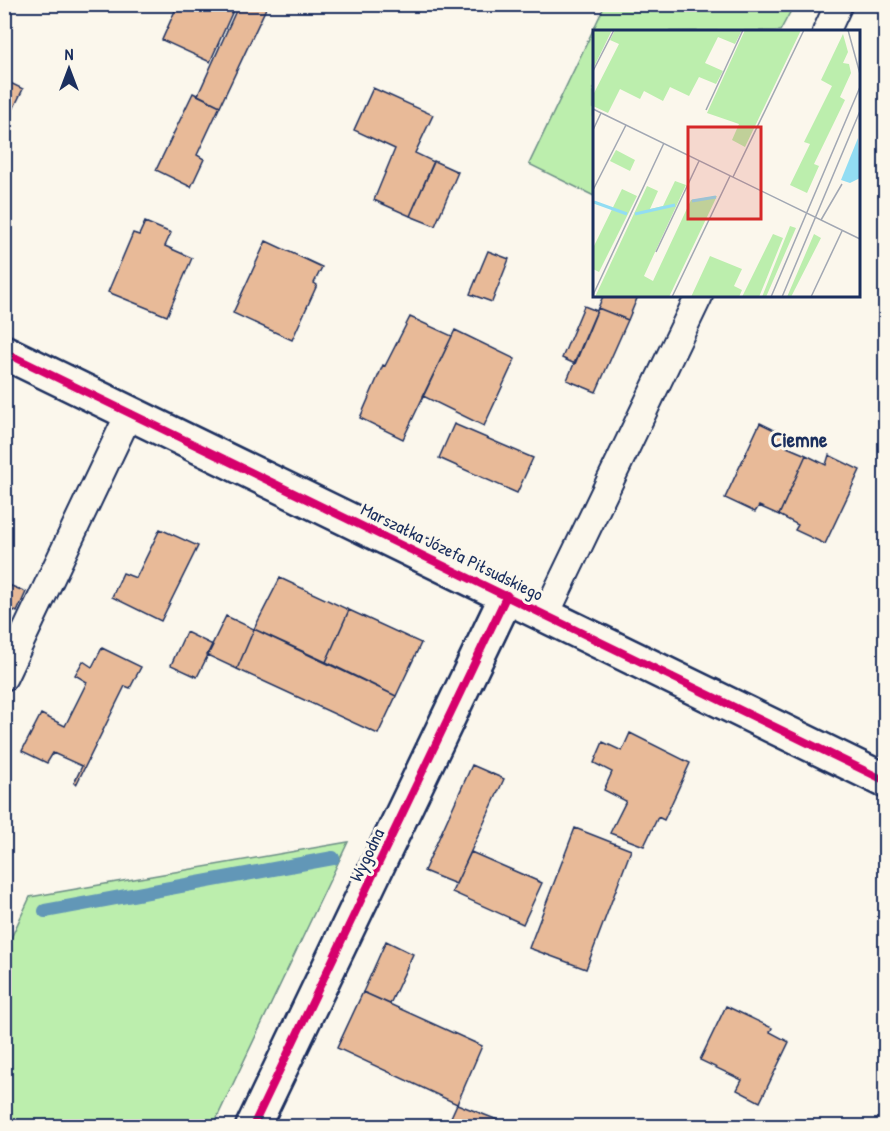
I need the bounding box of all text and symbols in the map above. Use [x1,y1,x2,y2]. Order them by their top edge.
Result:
inset map [593,30,860,297]
north arrow [39,39,99,99]
text: N [65,43,74,65]
district label: Ciemne [771,425,828,454]
street label: Marszałka Józefa Piłsudskiego [357,497,548,607]
street label: Wygodna [343,824,390,886]

